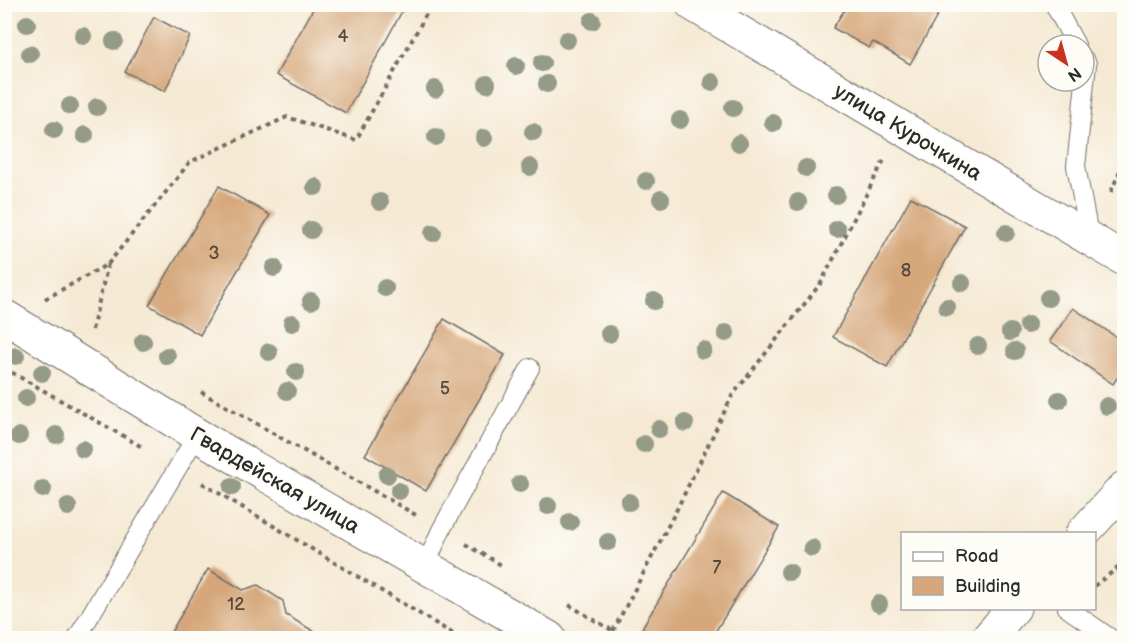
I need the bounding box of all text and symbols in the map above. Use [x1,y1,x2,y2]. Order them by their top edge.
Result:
house number: 4 [338,26,349,47]
north arrow [1036,33,1096,93]
text: N [1063,63,1084,85]
street label: улица Курочкина [829,78,987,187]
house number: 3 [208,243,220,264]
house number: 8 [901,260,911,281]
house number: 5 [440,378,450,399]
street label: Гвардейская улица [186,422,365,539]
legend [901,532,1096,610]
text: Road [955,546,999,567]
house number: 7 [713,557,722,578]
text: Building [955,576,1021,597]
house number: 12 [227,594,245,615]

